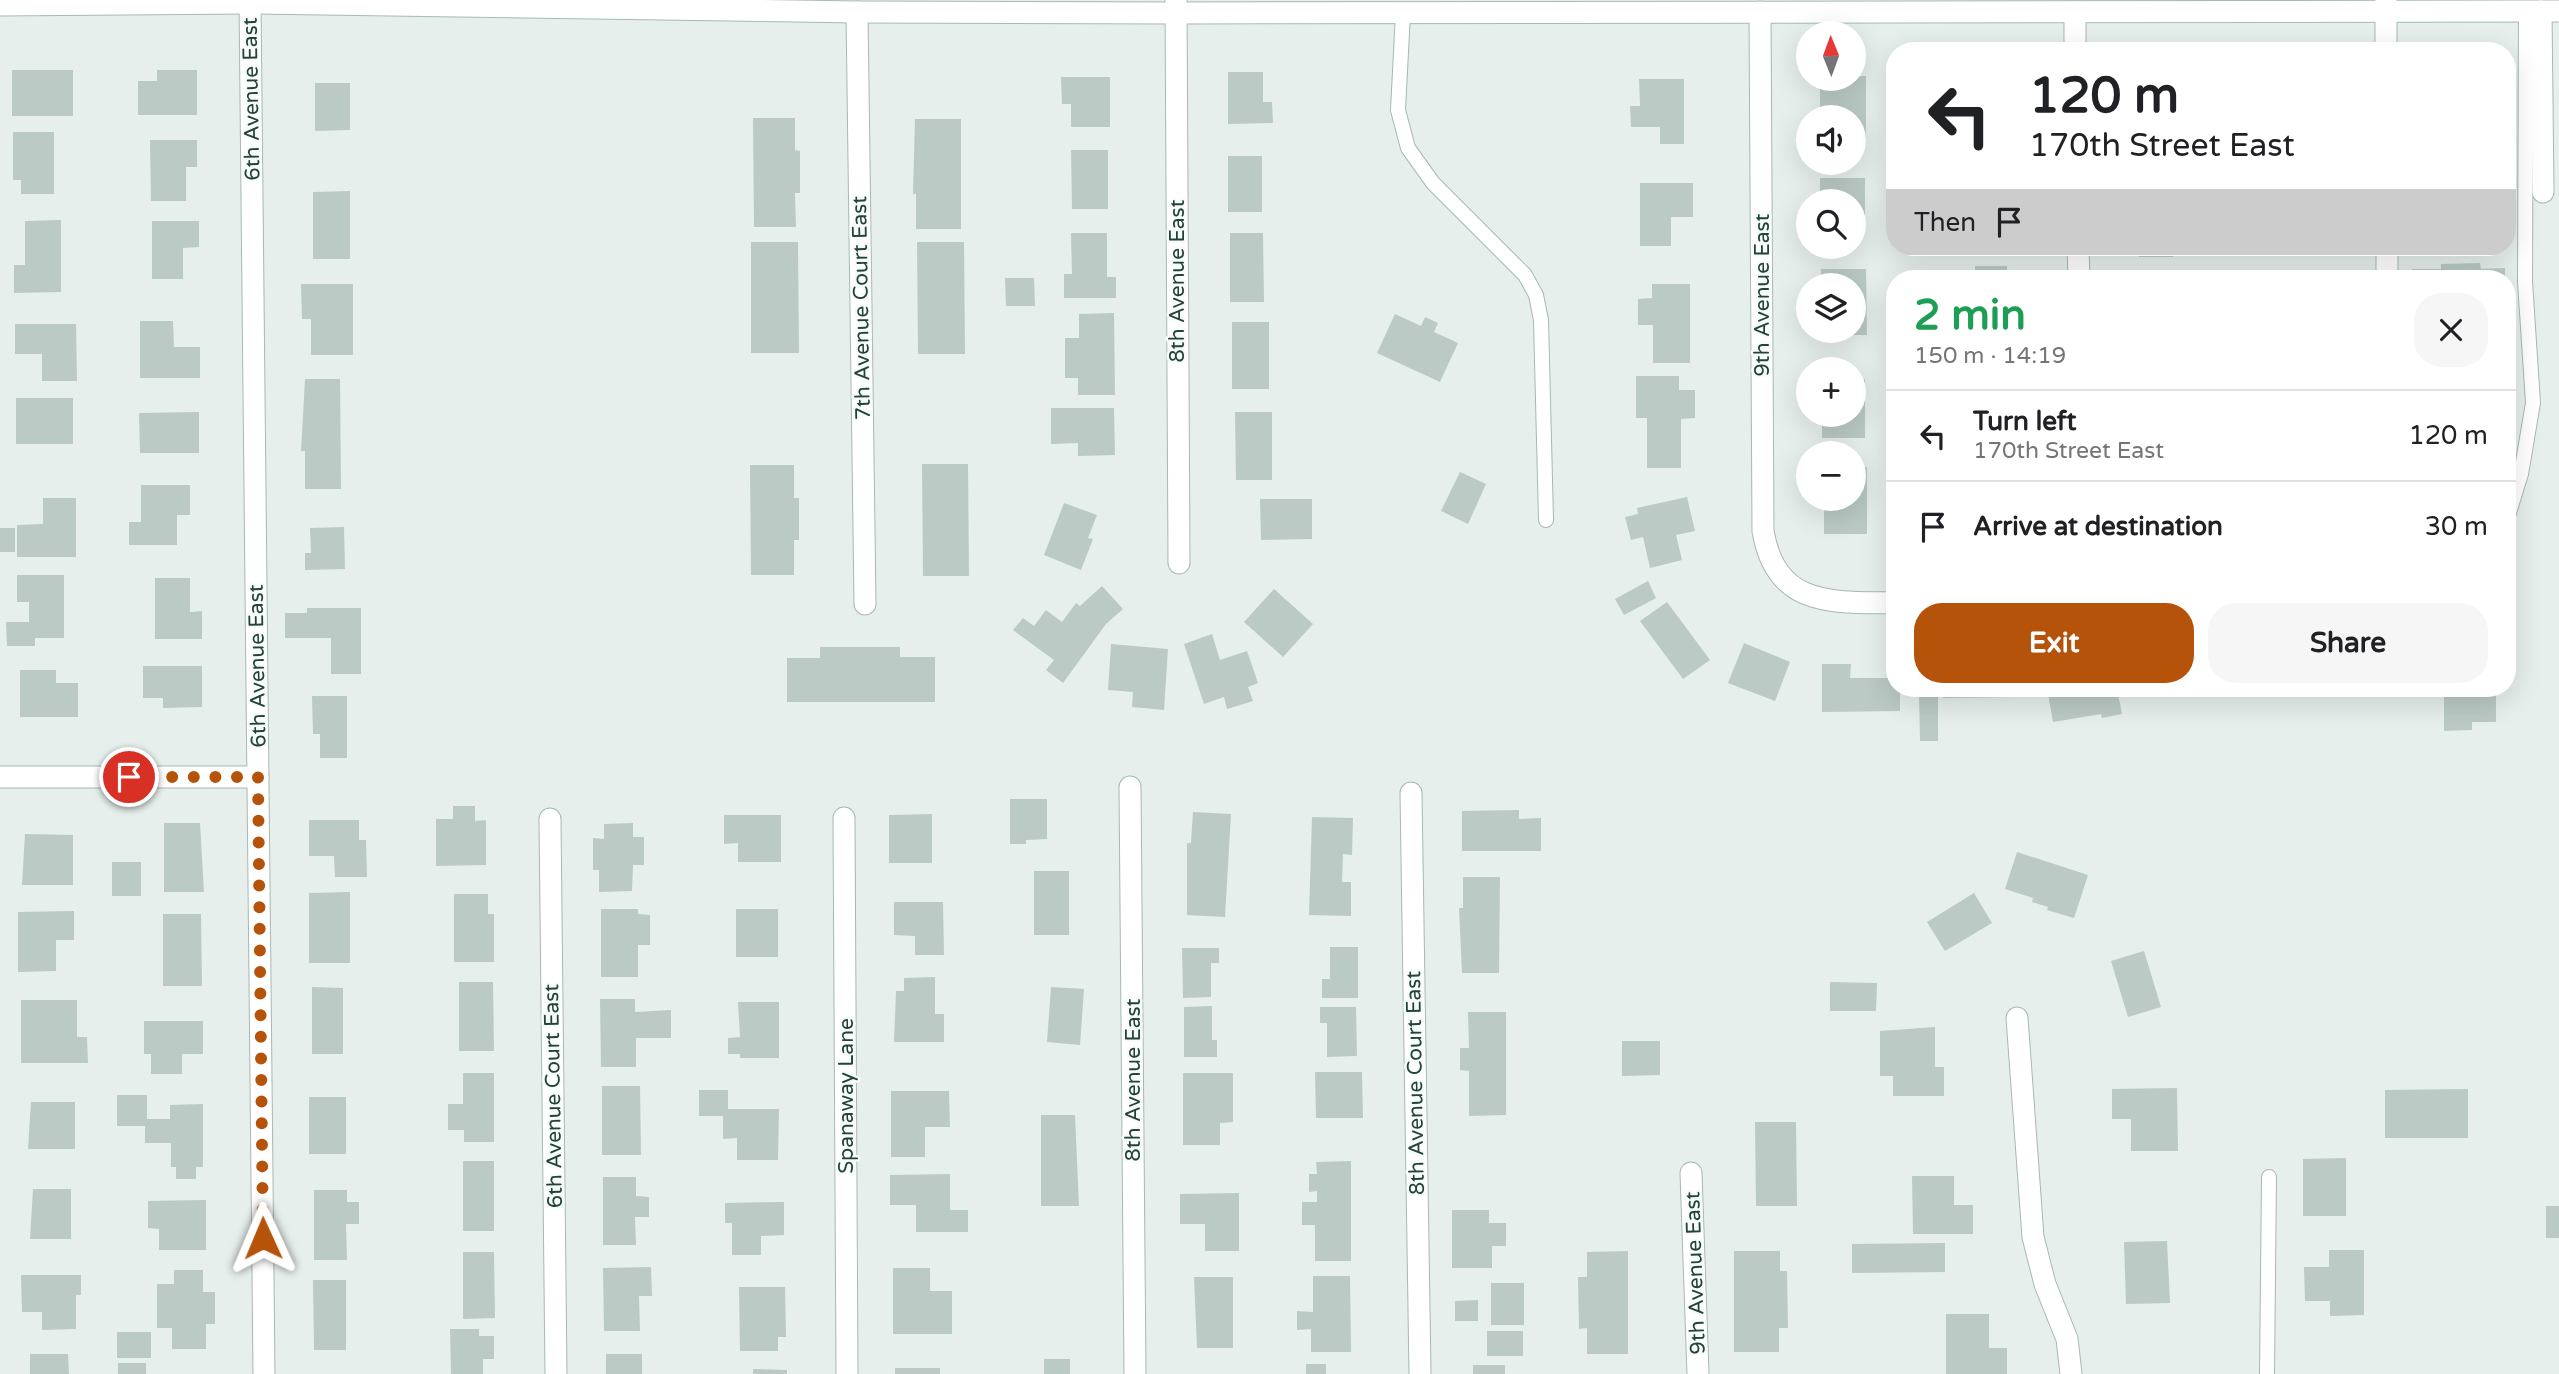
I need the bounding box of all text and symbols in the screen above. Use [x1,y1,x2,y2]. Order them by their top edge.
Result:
street label: 6th Avenue East [238,17,265,181]
north arrow [1796,21,1866,91]
map controls [1796,21,1866,511]
text: 120 m [2029,67,2179,126]
icon: left [1914,70,2005,161]
button: sound [1796,105,1866,175]
text: 170th Street East [2029,127,2295,165]
button: search [1796,189,1866,259]
street label: 7th Avenue Court East [847,196,876,420]
street label: 8th Avenue East [1165,199,1190,363]
icon: arrive [1990,203,2028,241]
text: Then [1914,207,1976,238]
street label: 9th Avenue East [1750,213,1775,377]
button: layers [1796,273,1866,343]
text: 2 min [1914,290,2026,341]
button: close [2414,293,2488,367]
text: 150 m · 14:19 [1914,342,2066,370]
button: + [1796,357,1866,427]
text: Turn left [1973,406,2076,437]
icon: left [1914,417,1952,455]
text: 120 m [2408,420,2488,451]
text: 170th Street East [1973,437,2164,465]
button: − [1796,441,1866,511]
icon: arrive [1914,508,1952,546]
text: Arrive at destination [1973,511,2223,542]
text: 30 m [2425,511,2488,542]
street label: 6th Avenue East [244,584,271,748]
button: Exit [1914,603,2194,683]
button: Share [2208,603,2488,683]
pin [99,747,159,807]
icon: arrive [110,758,148,796]
street label: 8th Avenue Court East [1401,971,1430,1195]
street label: 6th Avenue Court East [539,984,568,1208]
street label: 8th Avenue East [1121,998,1146,1162]
street label: Spanaway Lane [834,1018,859,1174]
street label: 9th Avenue East [1680,1191,1711,1355]
position arrow [226,1201,300,1275]

